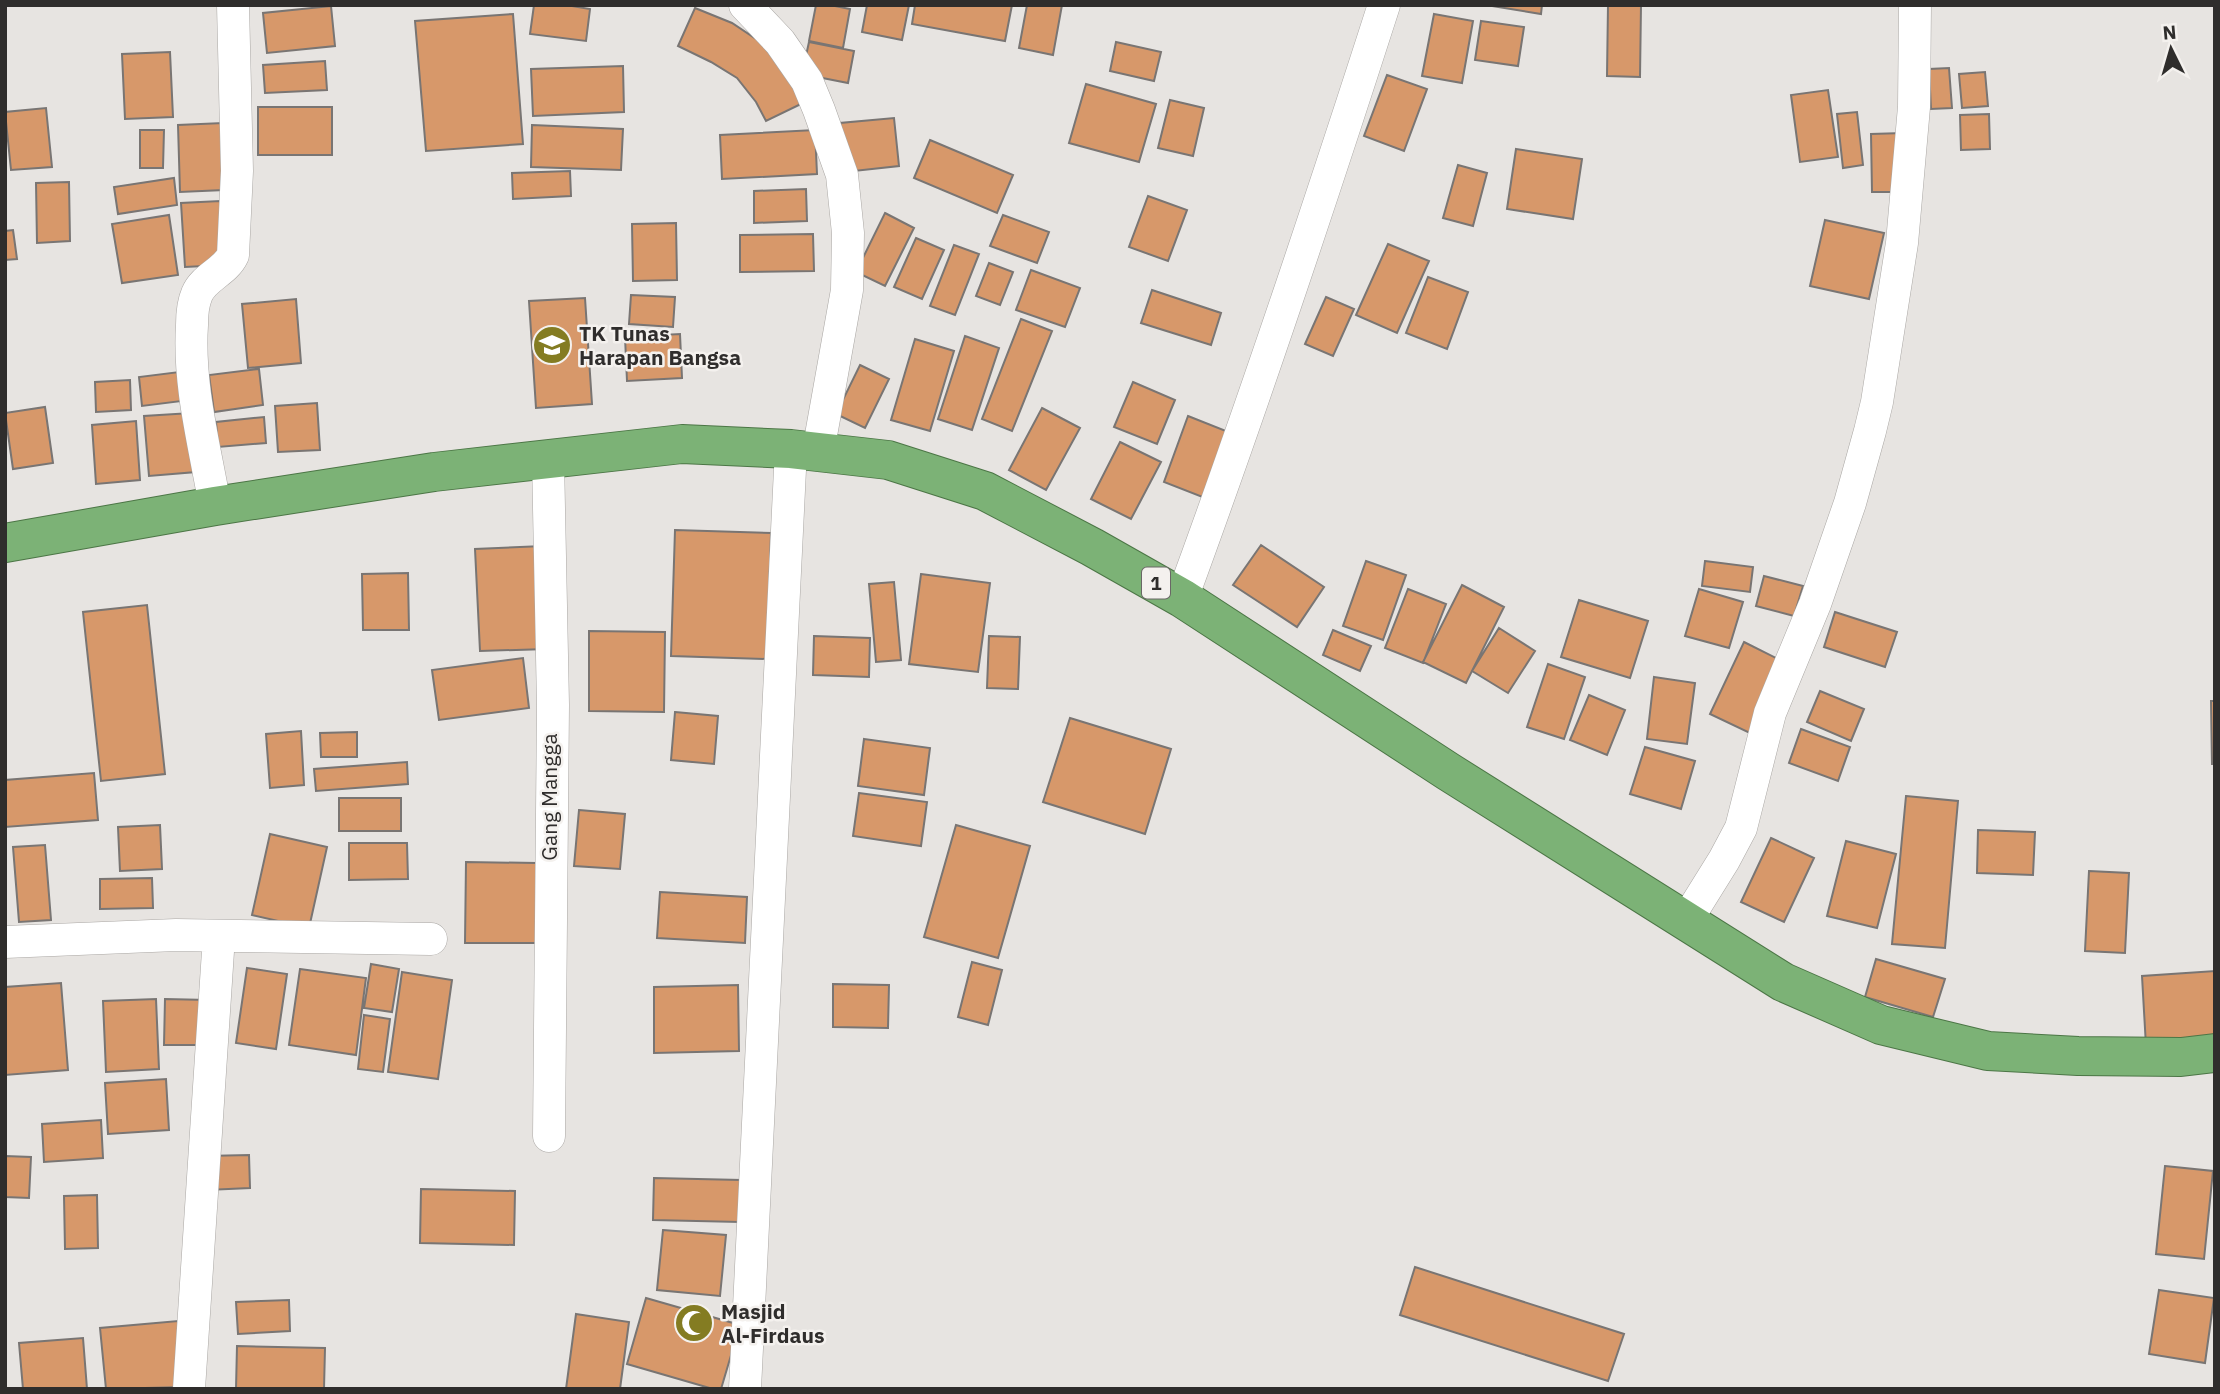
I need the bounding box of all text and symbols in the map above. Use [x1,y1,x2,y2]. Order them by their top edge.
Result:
north arrow [2136,14,2206,84]
text: N [2162,20,2177,45]
place label: TK Tunas Harapan Bangsa [579,319,741,371]
school or university icon: TK Tunas Harapan Bangsa [531,324,573,366]
road number: 1 [1142,568,1170,598]
street label: Gang Mangga [535,733,563,861]
place label: Masjid Al-Firdaus [721,1297,825,1349]
mosque icon: Masjid Al-Firdaus [673,1302,715,1344]

